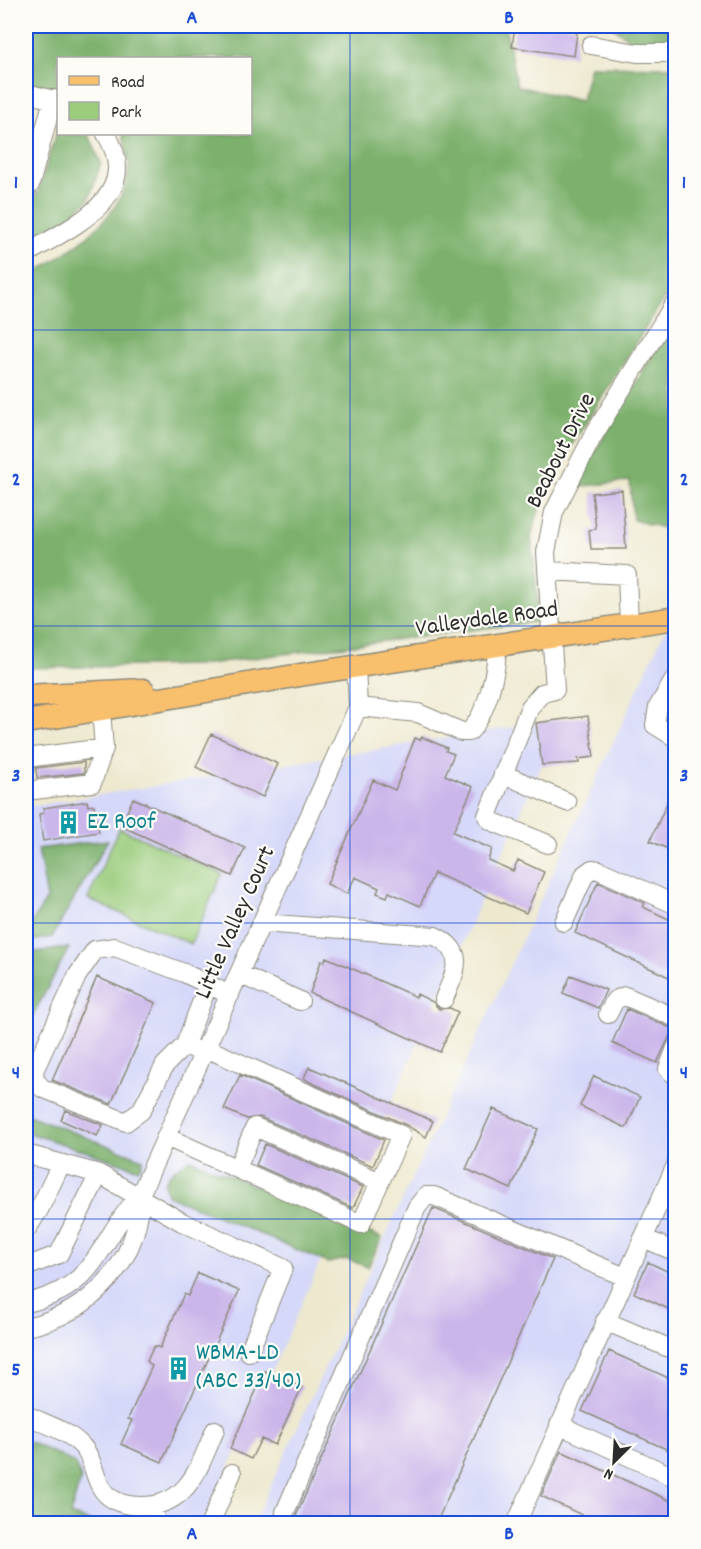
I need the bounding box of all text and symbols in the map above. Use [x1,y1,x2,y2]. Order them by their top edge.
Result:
text: A [187,5,198,33]
text: B [504,5,514,33]
legend [57,57,252,135]
text: Road [111,71,145,96]
text: Park [111,101,142,126]
text: 1 [14,170,18,198]
text: 1 [682,170,686,198]
street label: Beabout Drive [518,387,606,515]
text: 2 [12,467,20,495]
text: 2 [680,467,688,495]
street label: Valleydale Road [413,593,561,647]
text: 3 [12,763,20,791]
text: 3 [680,763,688,791]
place label: EZ Roof [87,806,156,840]
building icon: EZ Roof [56,810,82,836]
street label: Little Valley Court [187,841,285,1005]
text: 4 [12,1060,20,1088]
text: 4 [680,1060,688,1088]
place label: WBMA-LD (ABC 33/40) [196,1337,301,1399]
building icon: WBMA-LD (ABC 33/40) [165,1355,191,1381]
text: 5 [11,1357,21,1385]
text: 5 [679,1357,689,1385]
north arrow [584,1432,644,1492]
text: N [601,1461,617,1486]
text: A [187,1521,198,1549]
text: B [504,1521,514,1549]

